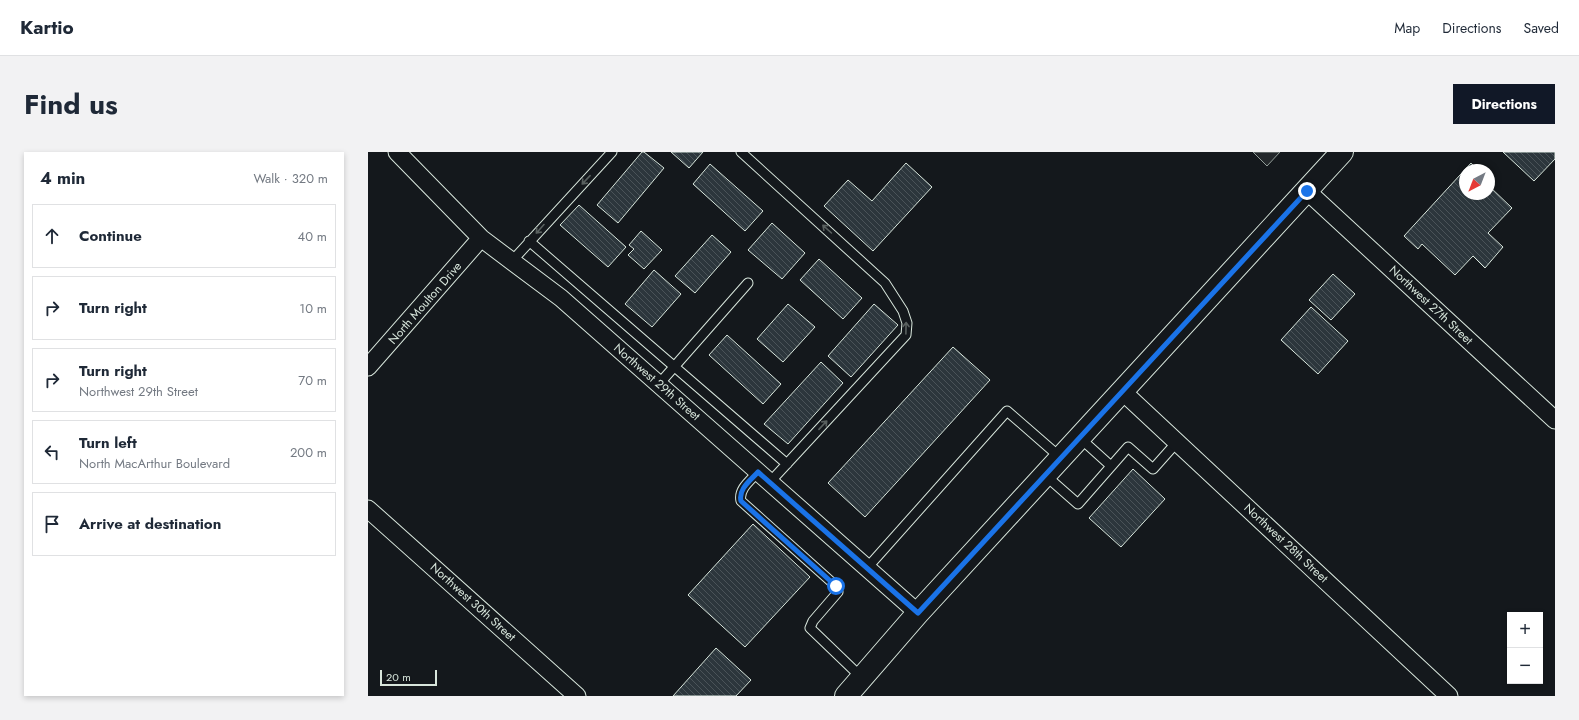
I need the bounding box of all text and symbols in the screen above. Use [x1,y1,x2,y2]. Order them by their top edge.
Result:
text: Kartio [20,14,74,41]
text: Map [1394,18,1420,38]
text: Directions [1442,18,1502,38]
text: Saved [1524,18,1559,38]
text: Find us [24,84,118,125]
button: Directions [1453,84,1555,124]
north arrow [1459,164,1495,200]
text: 4 min [40,166,85,190]
text: Walk · 320 m [253,169,328,188]
one-way arrow [581,175,590,185]
route end [1298,182,1316,200]
one-way arrow [536,224,545,234]
icon: ahead [41,225,63,247]
text: Continue [79,225,142,247]
one-way arrow [822,225,832,234]
text: 40 m [298,227,327,246]
street label: North Moulton Drive [384,258,466,348]
street label: Northwest 27th Street [1385,261,1477,349]
icon: right [41,297,63,319]
text: Turn right [79,297,147,319]
text: 10 m [299,299,327,318]
one-way arrow [902,322,910,335]
street label: Northwest 29th Street [610,339,704,425]
text: Turn right [79,360,147,382]
icon: right [41,369,63,391]
text: 70 m [298,371,327,390]
text: Northwest 29th Street [79,382,198,401]
one-way arrow [818,420,827,430]
text: Turn left [79,432,137,454]
icon: left [41,441,63,463]
text: 200 m [290,443,327,462]
text: North MacArthur Boulevard [79,454,230,473]
street label: Northwest 28th Street [1240,499,1332,587]
icon: arrive [41,513,63,535]
text: Arrive at destination [79,513,221,535]
street label: Northwest 30th Street [426,559,520,645]
route start [827,577,845,595]
map controls [1507,612,1543,684]
button: + [1507,612,1543,648]
button: − [1507,648,1543,684]
scale bar [380,668,437,687]
text: 20 m [386,669,411,685]

